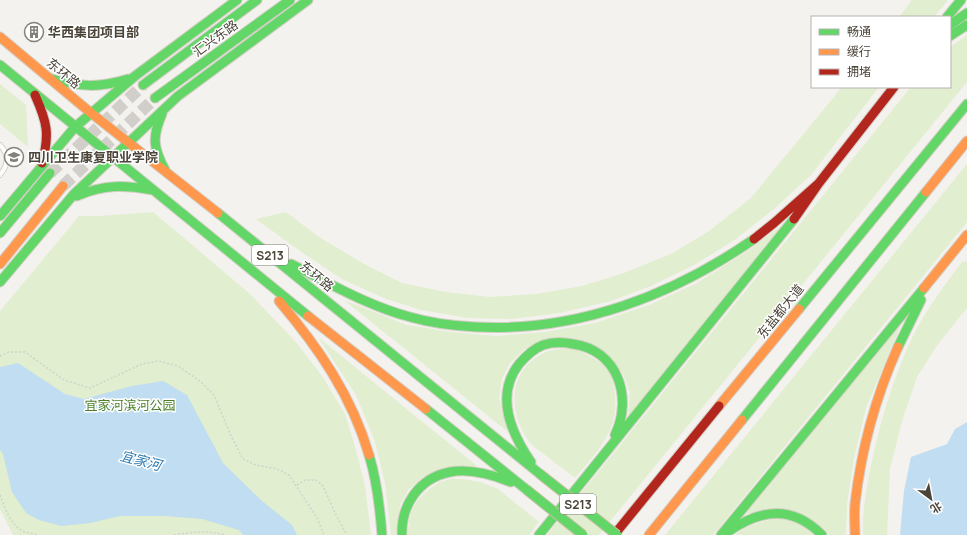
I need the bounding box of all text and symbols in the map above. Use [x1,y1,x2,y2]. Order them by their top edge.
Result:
street label: 汇兴东路 [189,15,241,61]
legend [811,16,951,88]
building icon: 华西集团项目部 [23,21,45,43]
place label: 华西集团项目部 [48,23,139,41]
text: 畅通 [847,23,871,40]
text: 缓行 [847,43,871,60]
street label: 东环路 [43,54,85,92]
text: 拥堵 [847,63,871,80]
school or university icon: 四川卫生康复职业学院 [3,146,25,168]
place label: 四川卫生康复职业学院 [28,148,158,166]
road number: S213 [252,245,288,265]
street label: 东环路 [296,257,338,295]
street label: 东盐都大道 [753,280,807,342]
park label: 宜家河滨河公园 [84,396,176,414]
water label: 宜家河 [118,445,167,475]
north arrow [911,479,951,519]
road number: S213 [560,494,596,514]
text: 北 [928,499,945,517]

